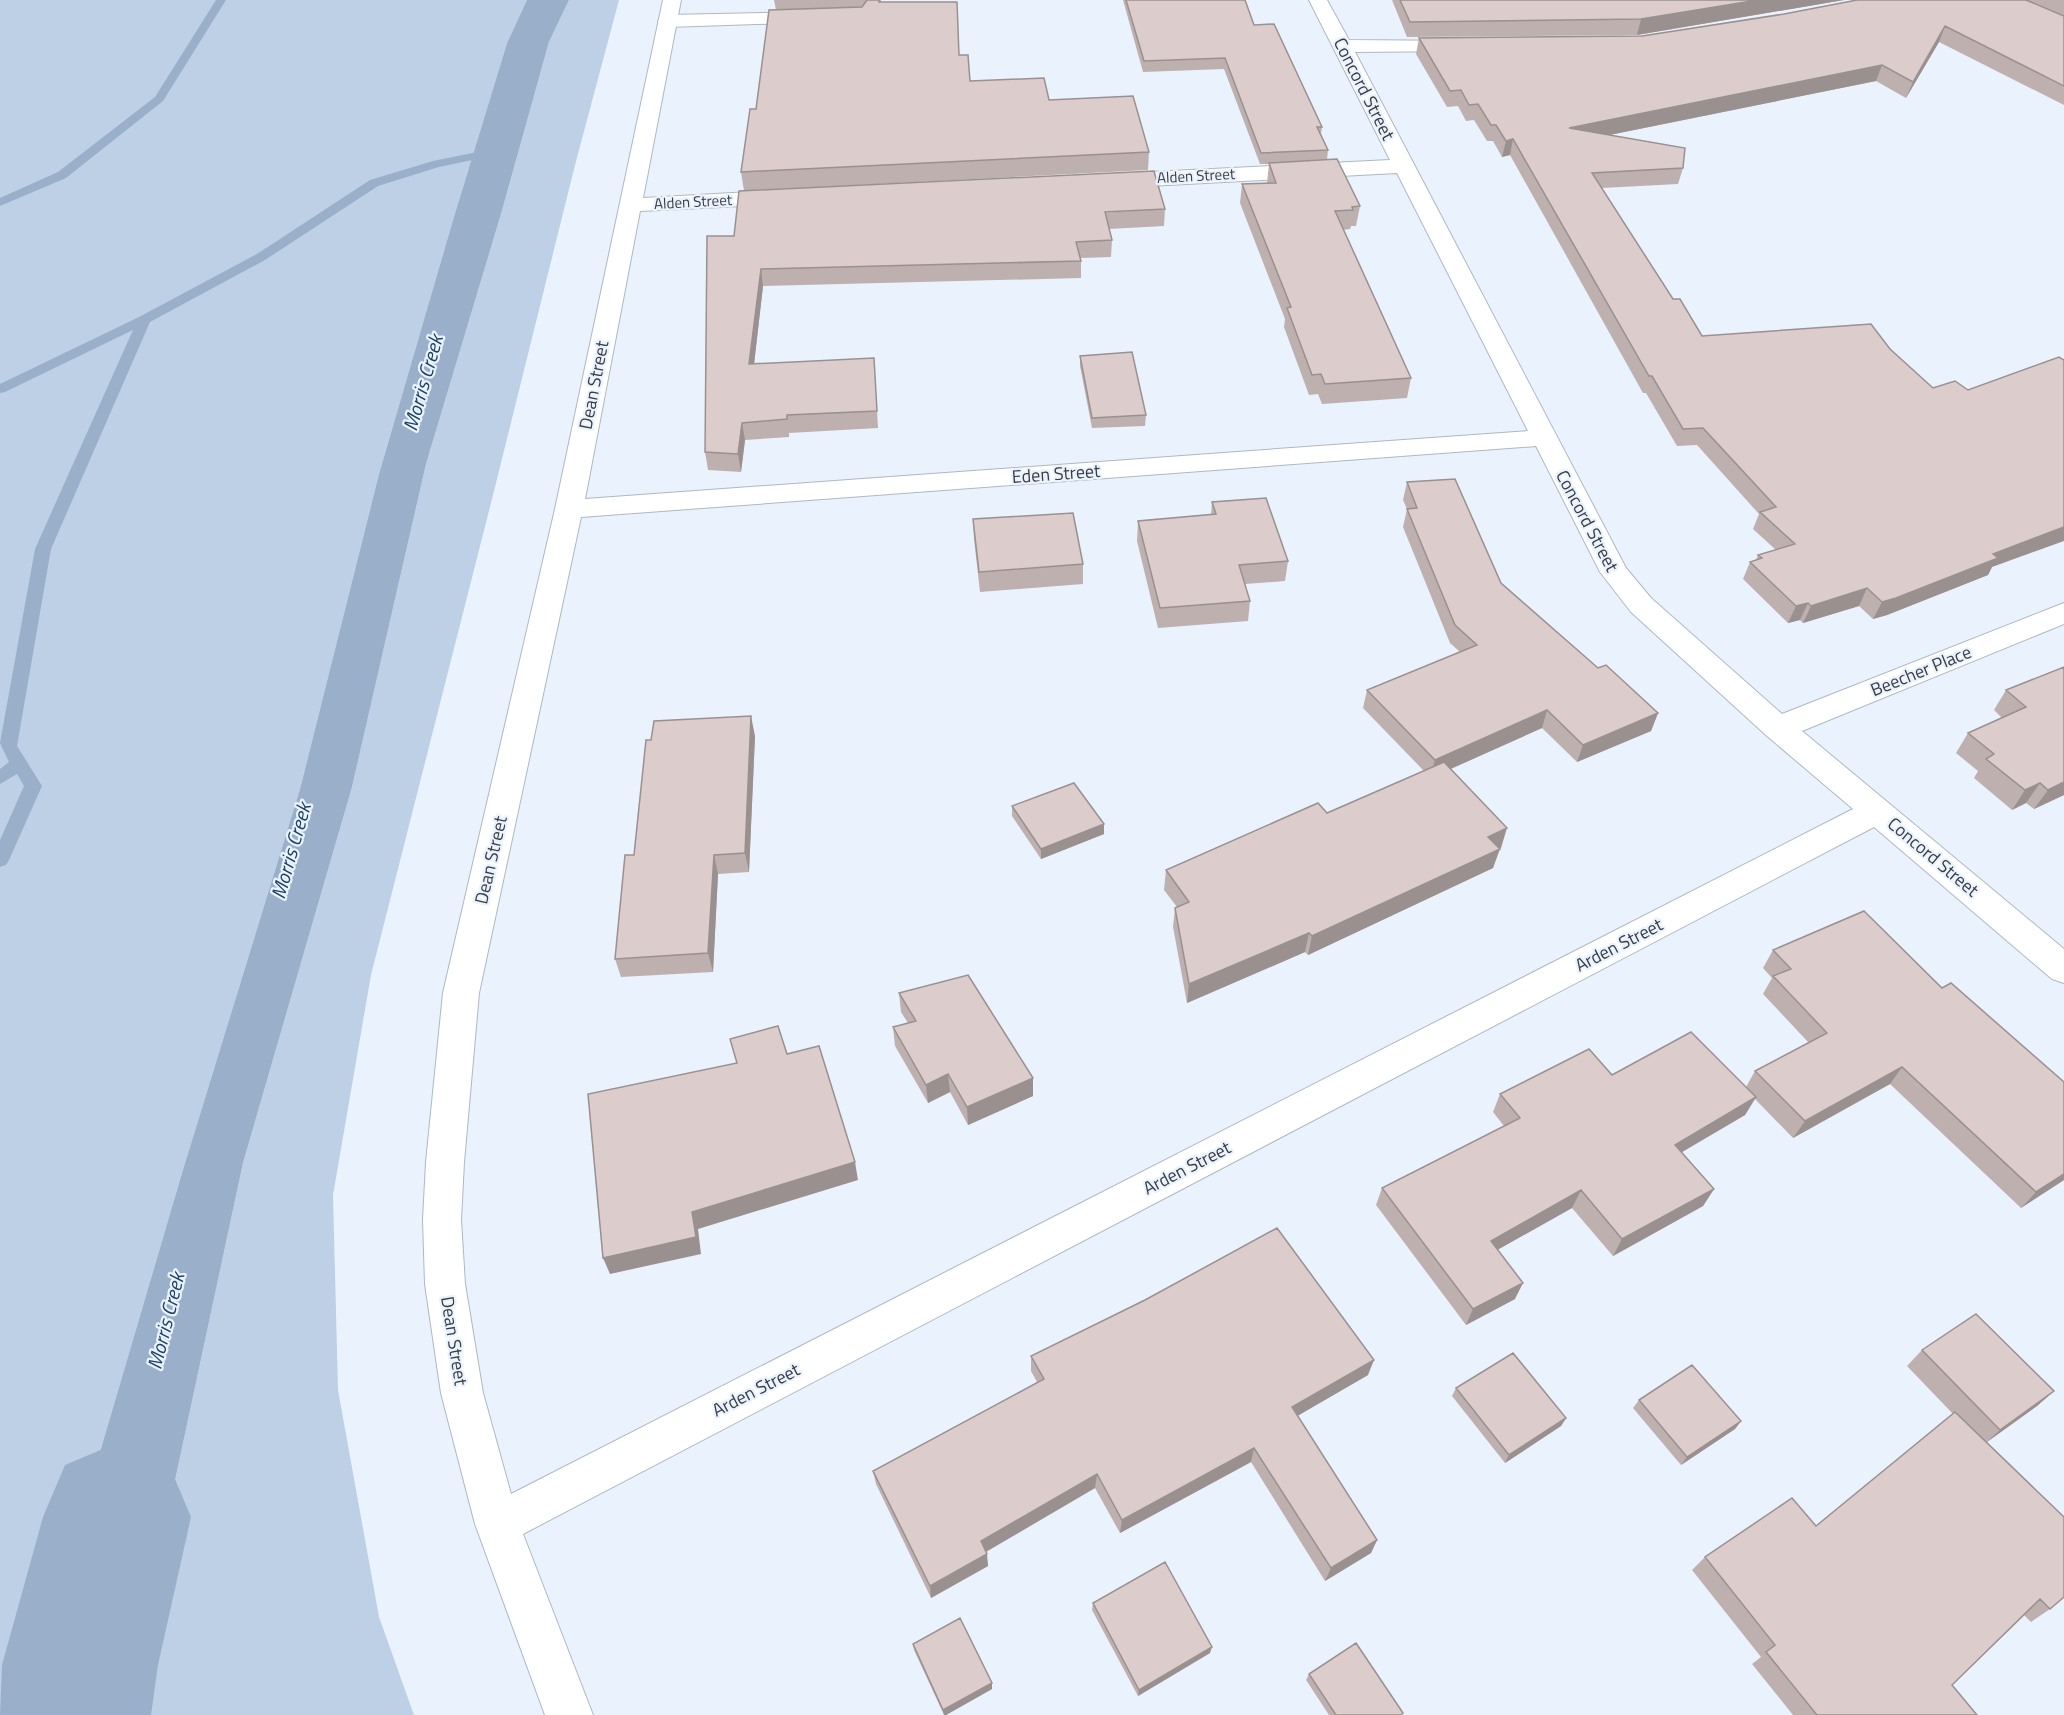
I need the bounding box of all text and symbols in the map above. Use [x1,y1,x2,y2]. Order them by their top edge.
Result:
street label: Concord Street [1327,33,1402,145]
street label: Alden Street [1156,162,1236,189]
street label: Alden Street [653,188,733,215]
water label: Morris Creek [394,329,452,435]
street label: Dean Street [572,338,615,432]
street label: Eden Street [1011,457,1102,490]
street label: Concord Street [1549,465,1626,577]
street label: Beecher Place [1866,638,1975,703]
water label: Morris Creek [262,797,320,903]
street label: Concord Street [1882,810,1985,903]
street label: Dean Street [467,812,514,907]
street label: Arden Street [1570,911,1668,978]
street label: Arden Street [1138,1134,1236,1201]
water label: Morris Creek [139,1267,193,1372]
street label: Dean Street [434,1294,475,1388]
street label: Arden Street [707,1356,805,1423]

